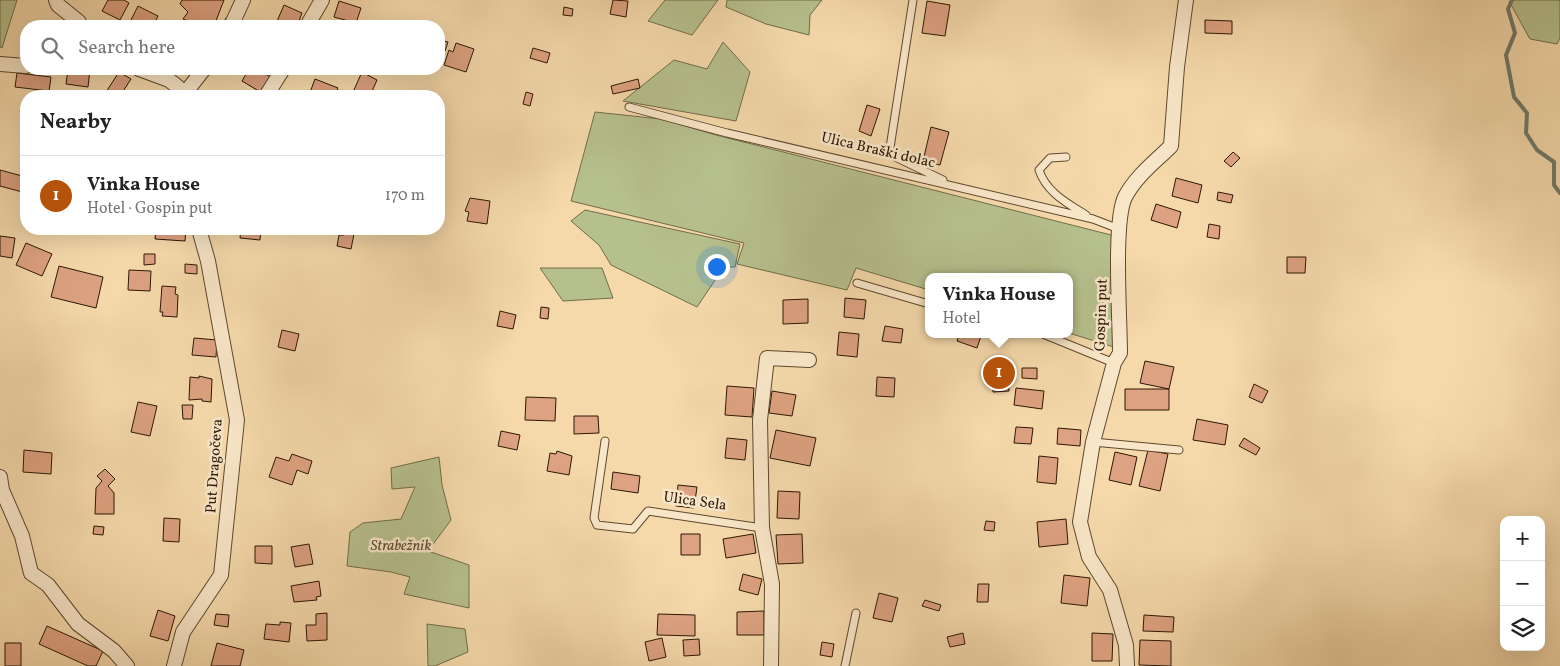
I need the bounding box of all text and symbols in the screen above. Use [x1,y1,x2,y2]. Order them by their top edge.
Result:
search box [20,20,445,75]
icon: search [38,34,66,62]
text: Search here [78,35,175,61]
text: Nearby [40,108,111,137]
street label: Ulica Braški dolac [819,128,937,174]
text: Vinka House [87,172,200,198]
text: 1 [53,185,59,207]
text: 170 m [385,185,425,207]
text: Hotel · Gospin put [87,198,213,220]
your location [704,254,730,280]
popup [925,273,1073,338]
street label: Gospin put [1090,278,1114,352]
text: Vinka House [942,282,1056,308]
text: Hotel [942,308,981,330]
pin: 1 [983,354,1015,392]
street label: Put Dragočeva [201,418,229,514]
street label: Ulica Sela [662,487,728,517]
map controls [1500,516,1545,651]
button: + [1500,516,1545,561]
park label: Strabežnik [370,536,432,557]
button: − [1500,561,1545,606]
button: layers [1500,606,1545,651]

